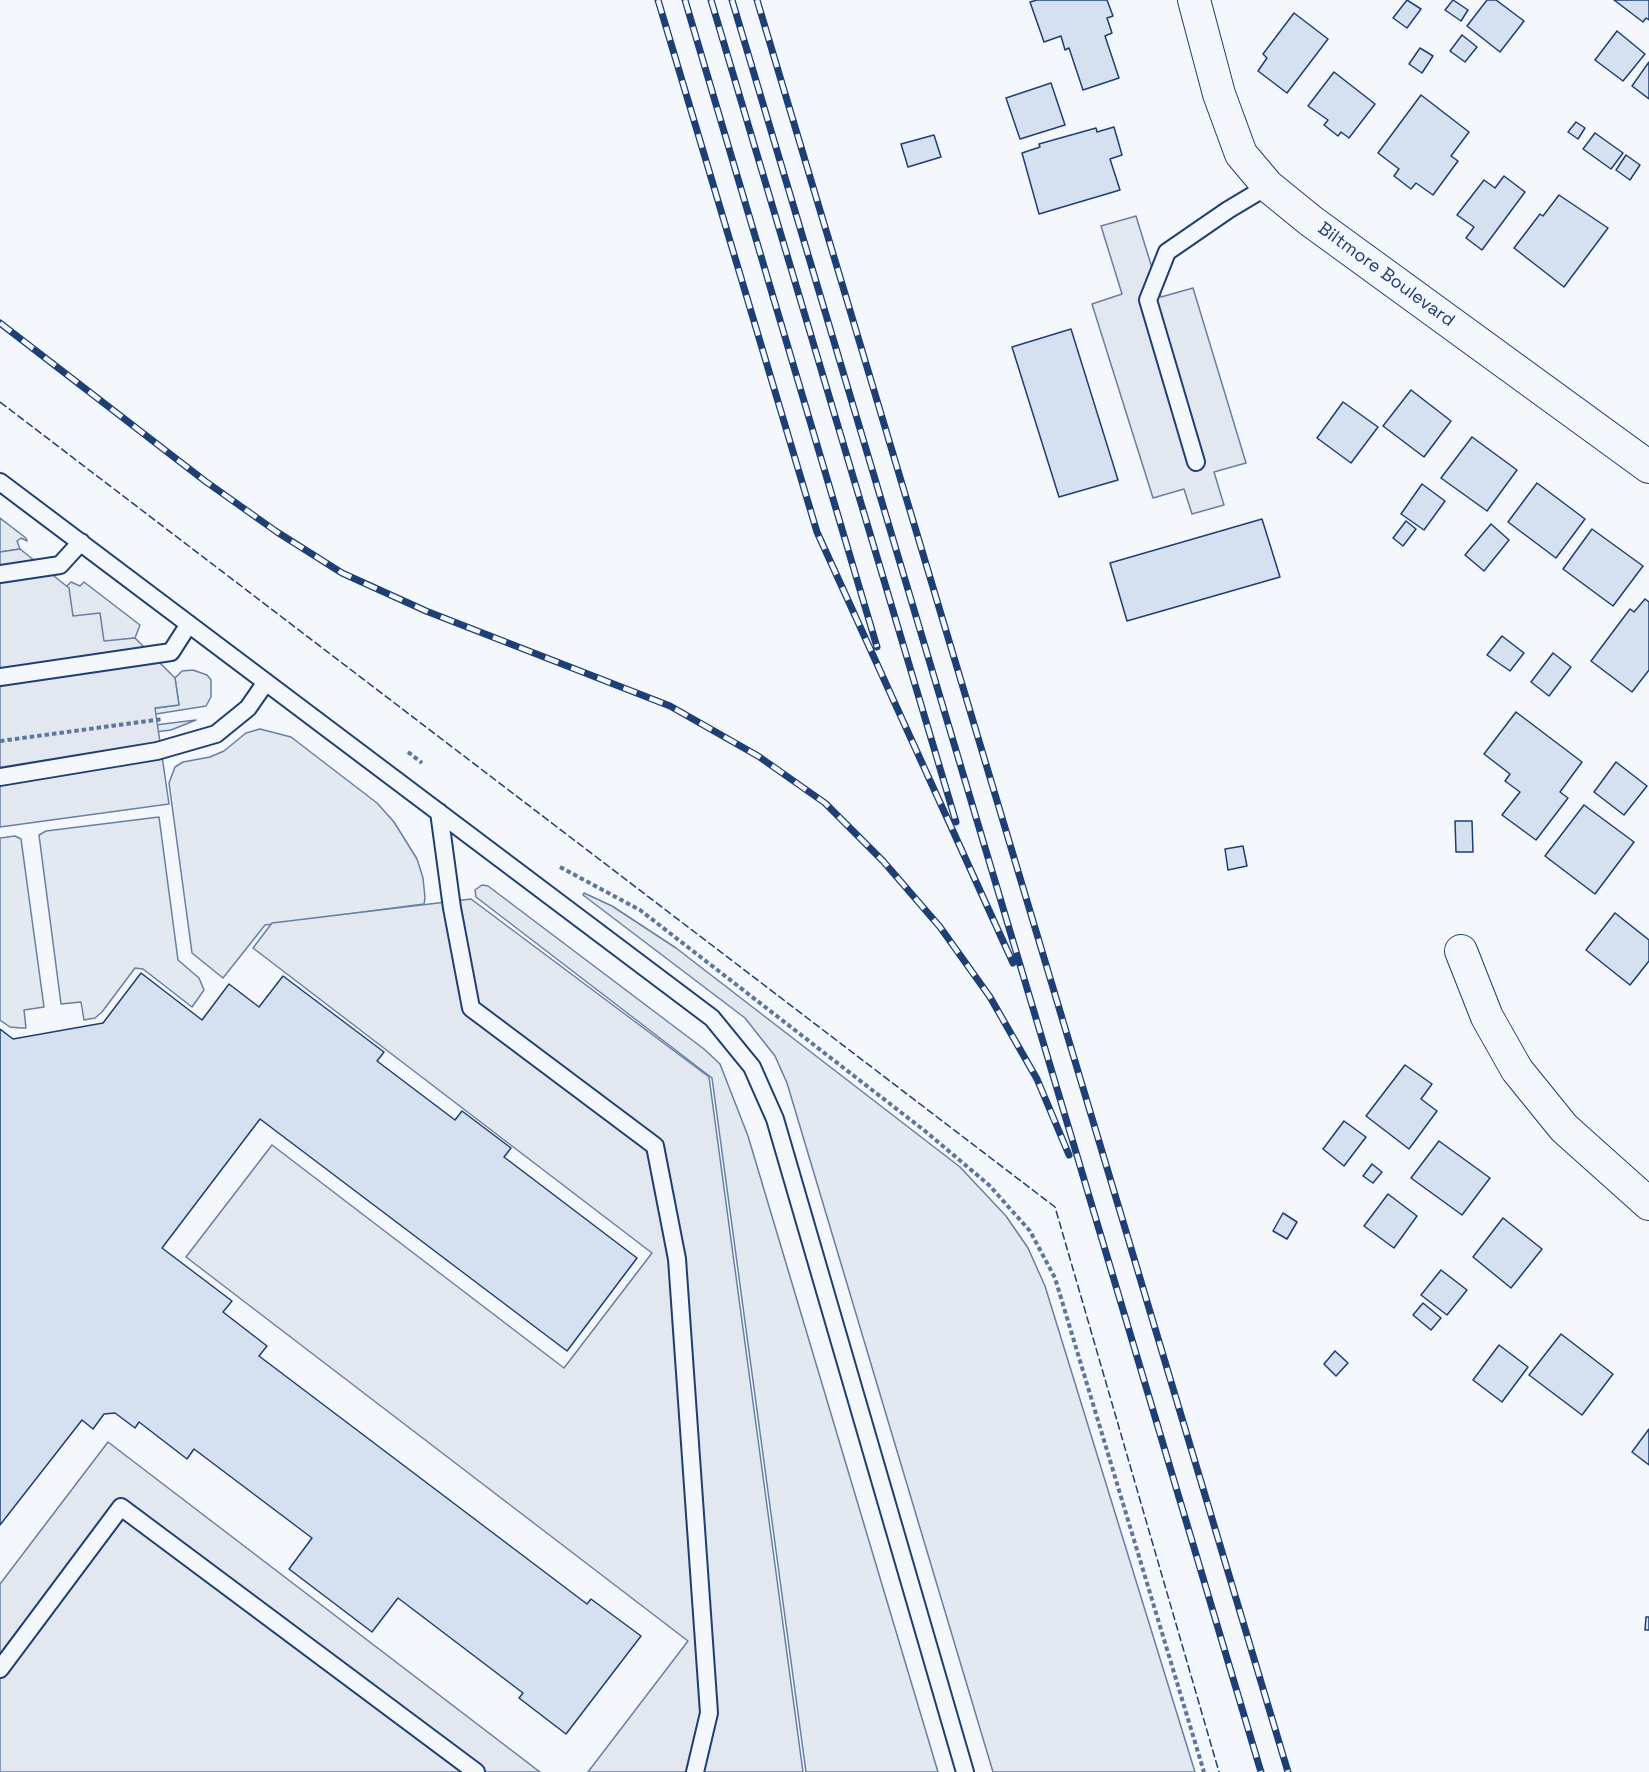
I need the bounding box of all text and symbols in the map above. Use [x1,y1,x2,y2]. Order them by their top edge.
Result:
street label: Biltmore Boulevard [1313,218,1459,332]

